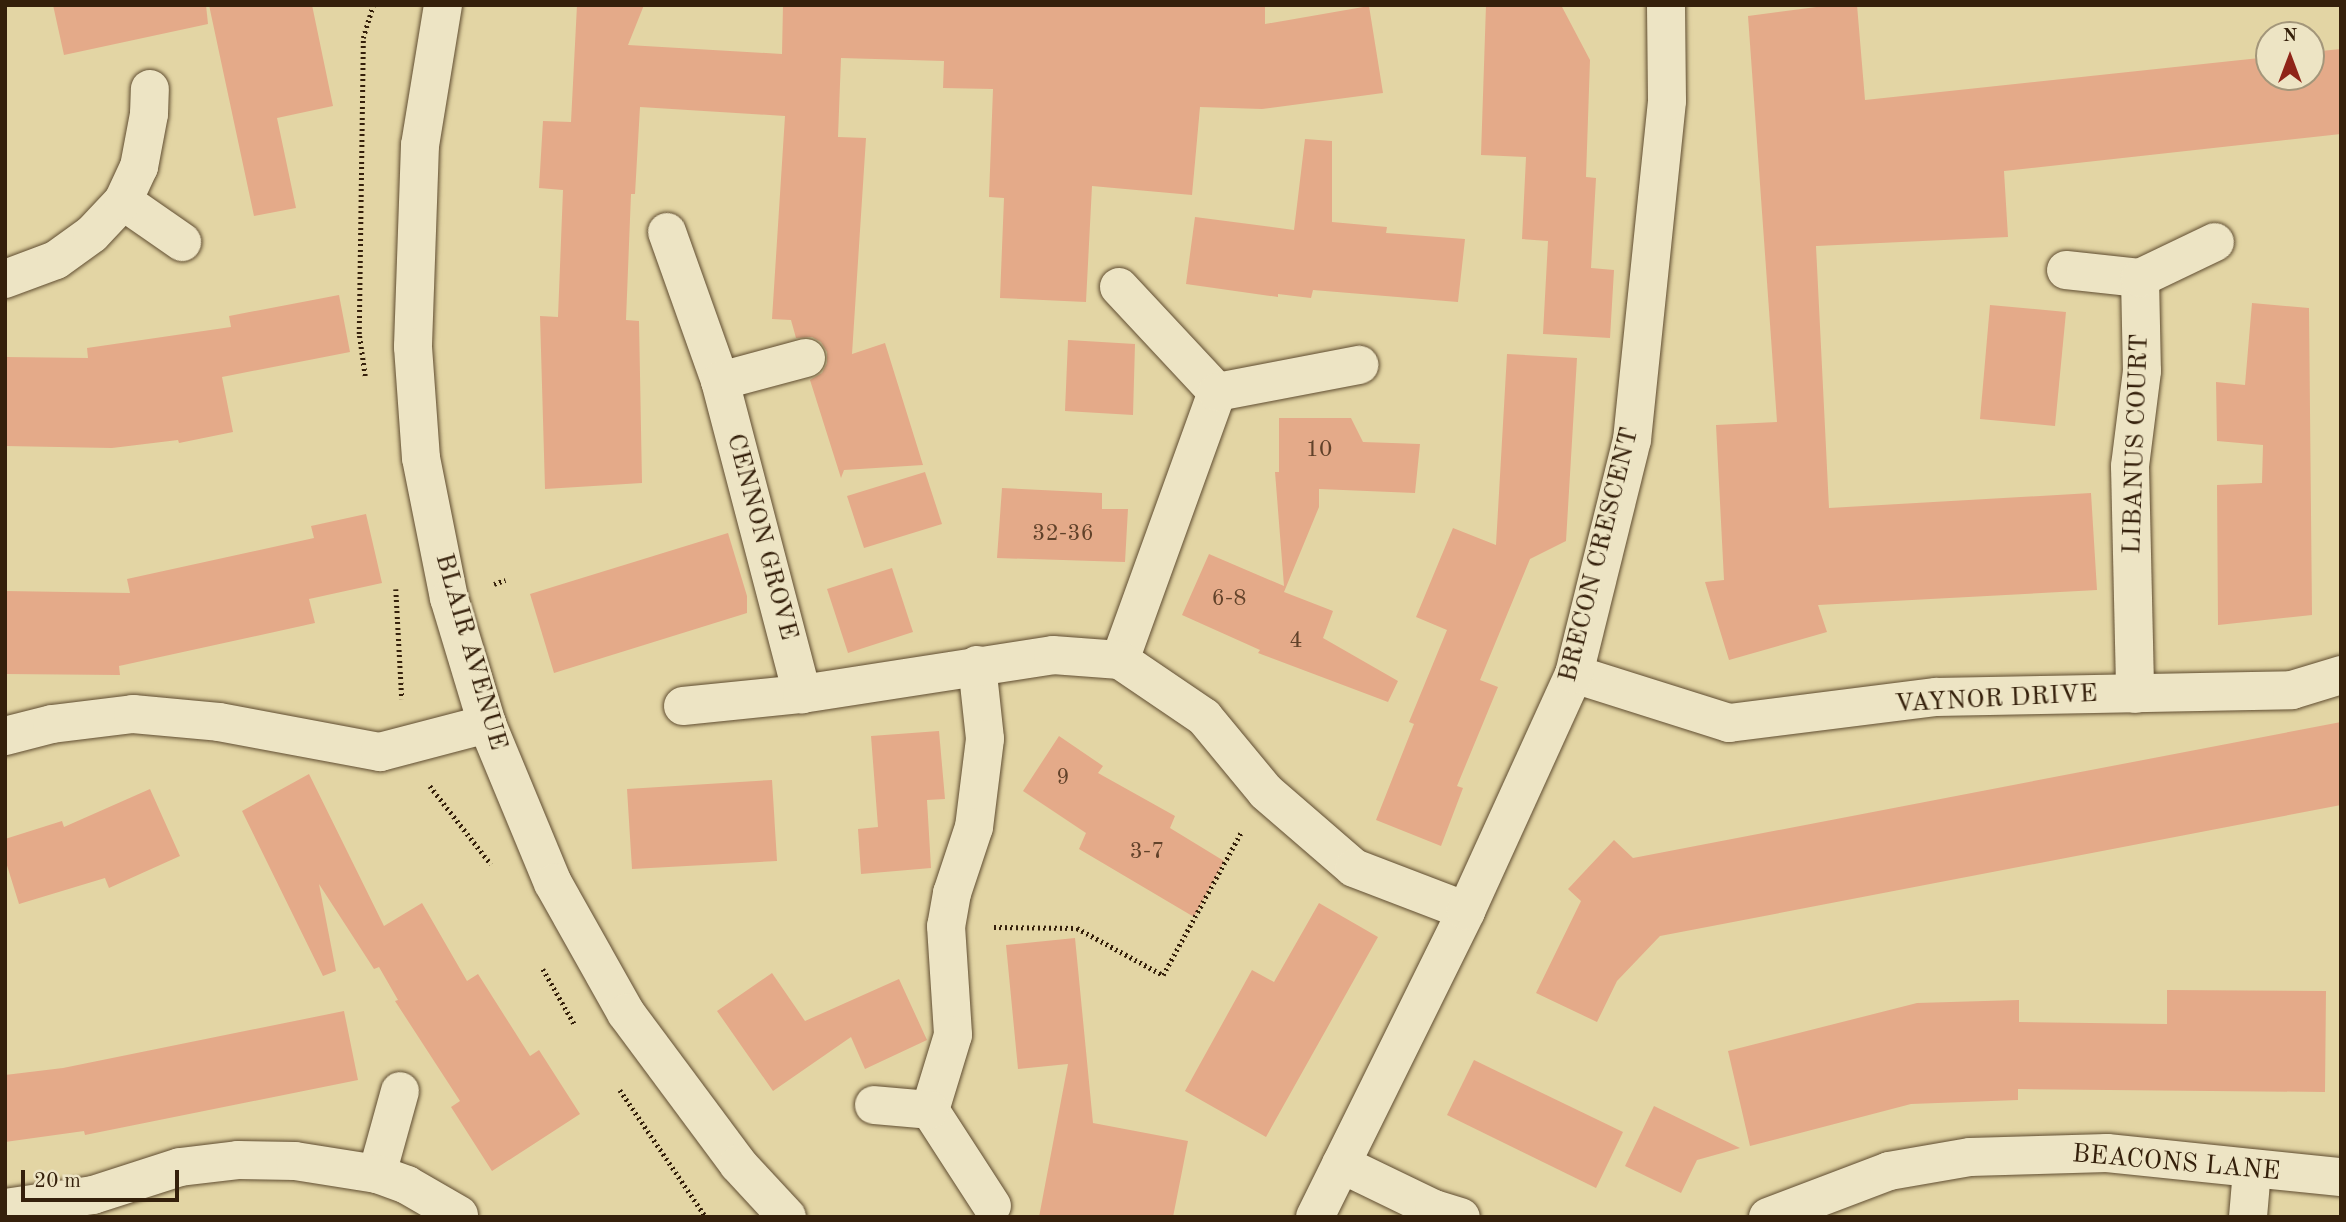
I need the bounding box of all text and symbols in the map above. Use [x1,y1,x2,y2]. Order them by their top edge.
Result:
north arrow [2255,21,2325,91]
text: N [2283,27,2297,46]
street label: LIBANUS COURT [2118,333,2156,555]
street label: BRECON CRESCENT [1553,424,1647,686]
street label: CENNON GROVE [718,430,804,644]
house number: 10 [1306,436,1332,464]
house number: 32-36 [1032,520,1094,548]
street label: BLAIR AVENUE [427,550,513,754]
house number: 6-8 [1211,585,1247,613]
house number: 4 [1289,627,1303,655]
street label: VAYNOR DRIVE [1894,679,2098,721]
house number: 9 [1056,764,1070,792]
house number: 3-7 [1129,838,1165,866]
street label: BEACONS LANE [2071,1139,2281,1189]
scale bar [24,1156,182,1200]
text: 20 m [34,1171,81,1192]

